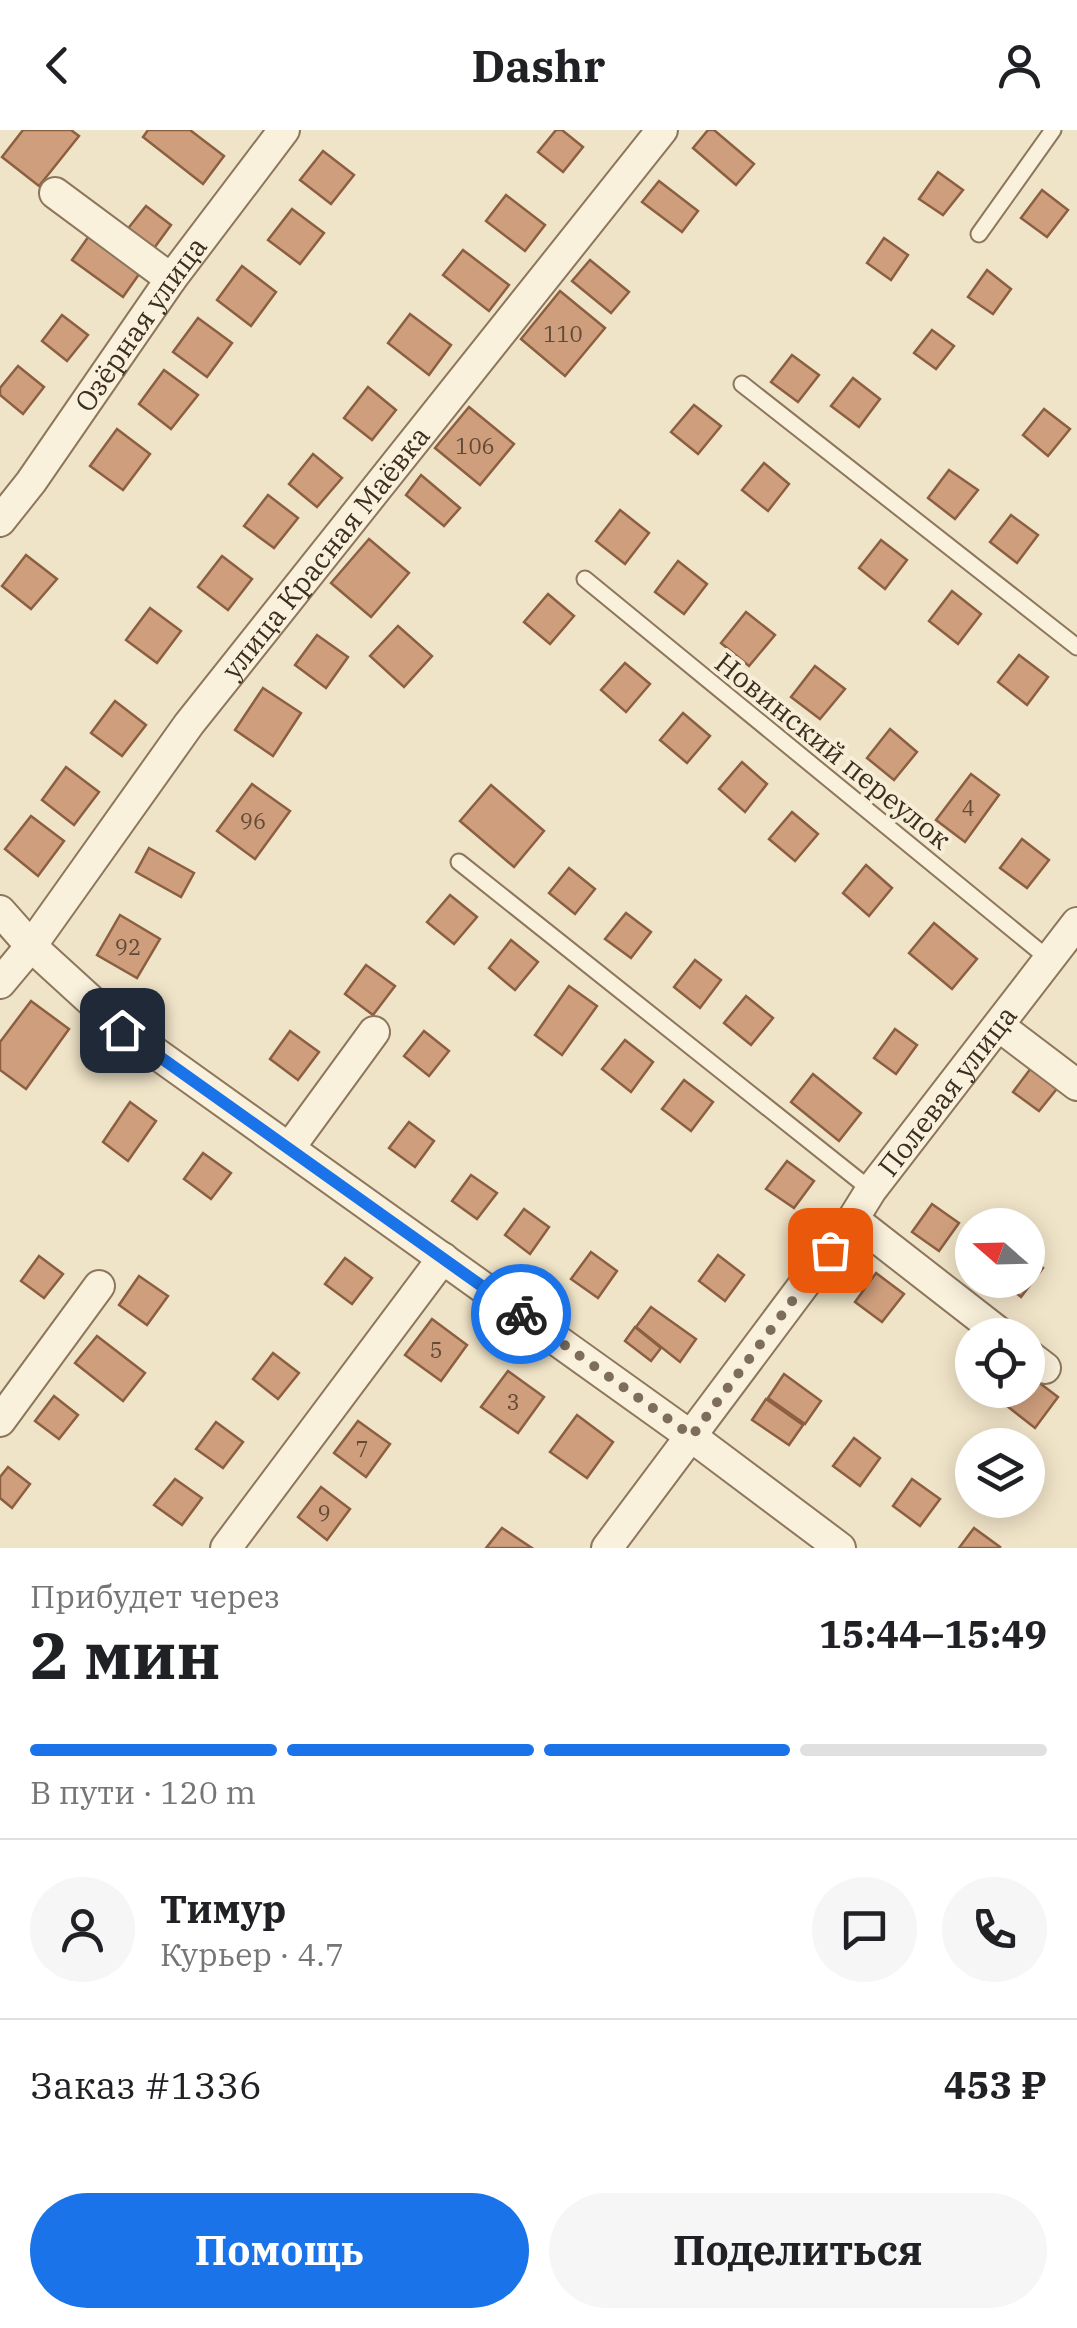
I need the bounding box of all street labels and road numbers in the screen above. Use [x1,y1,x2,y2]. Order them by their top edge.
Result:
street label: Озёрная улица [66,229,215,419]
street label: улица Красная Маёвка [213,418,437,687]
street label: Новинский переулок [708,644,959,857]
street label: Полевая улица [869,998,1025,1184]

